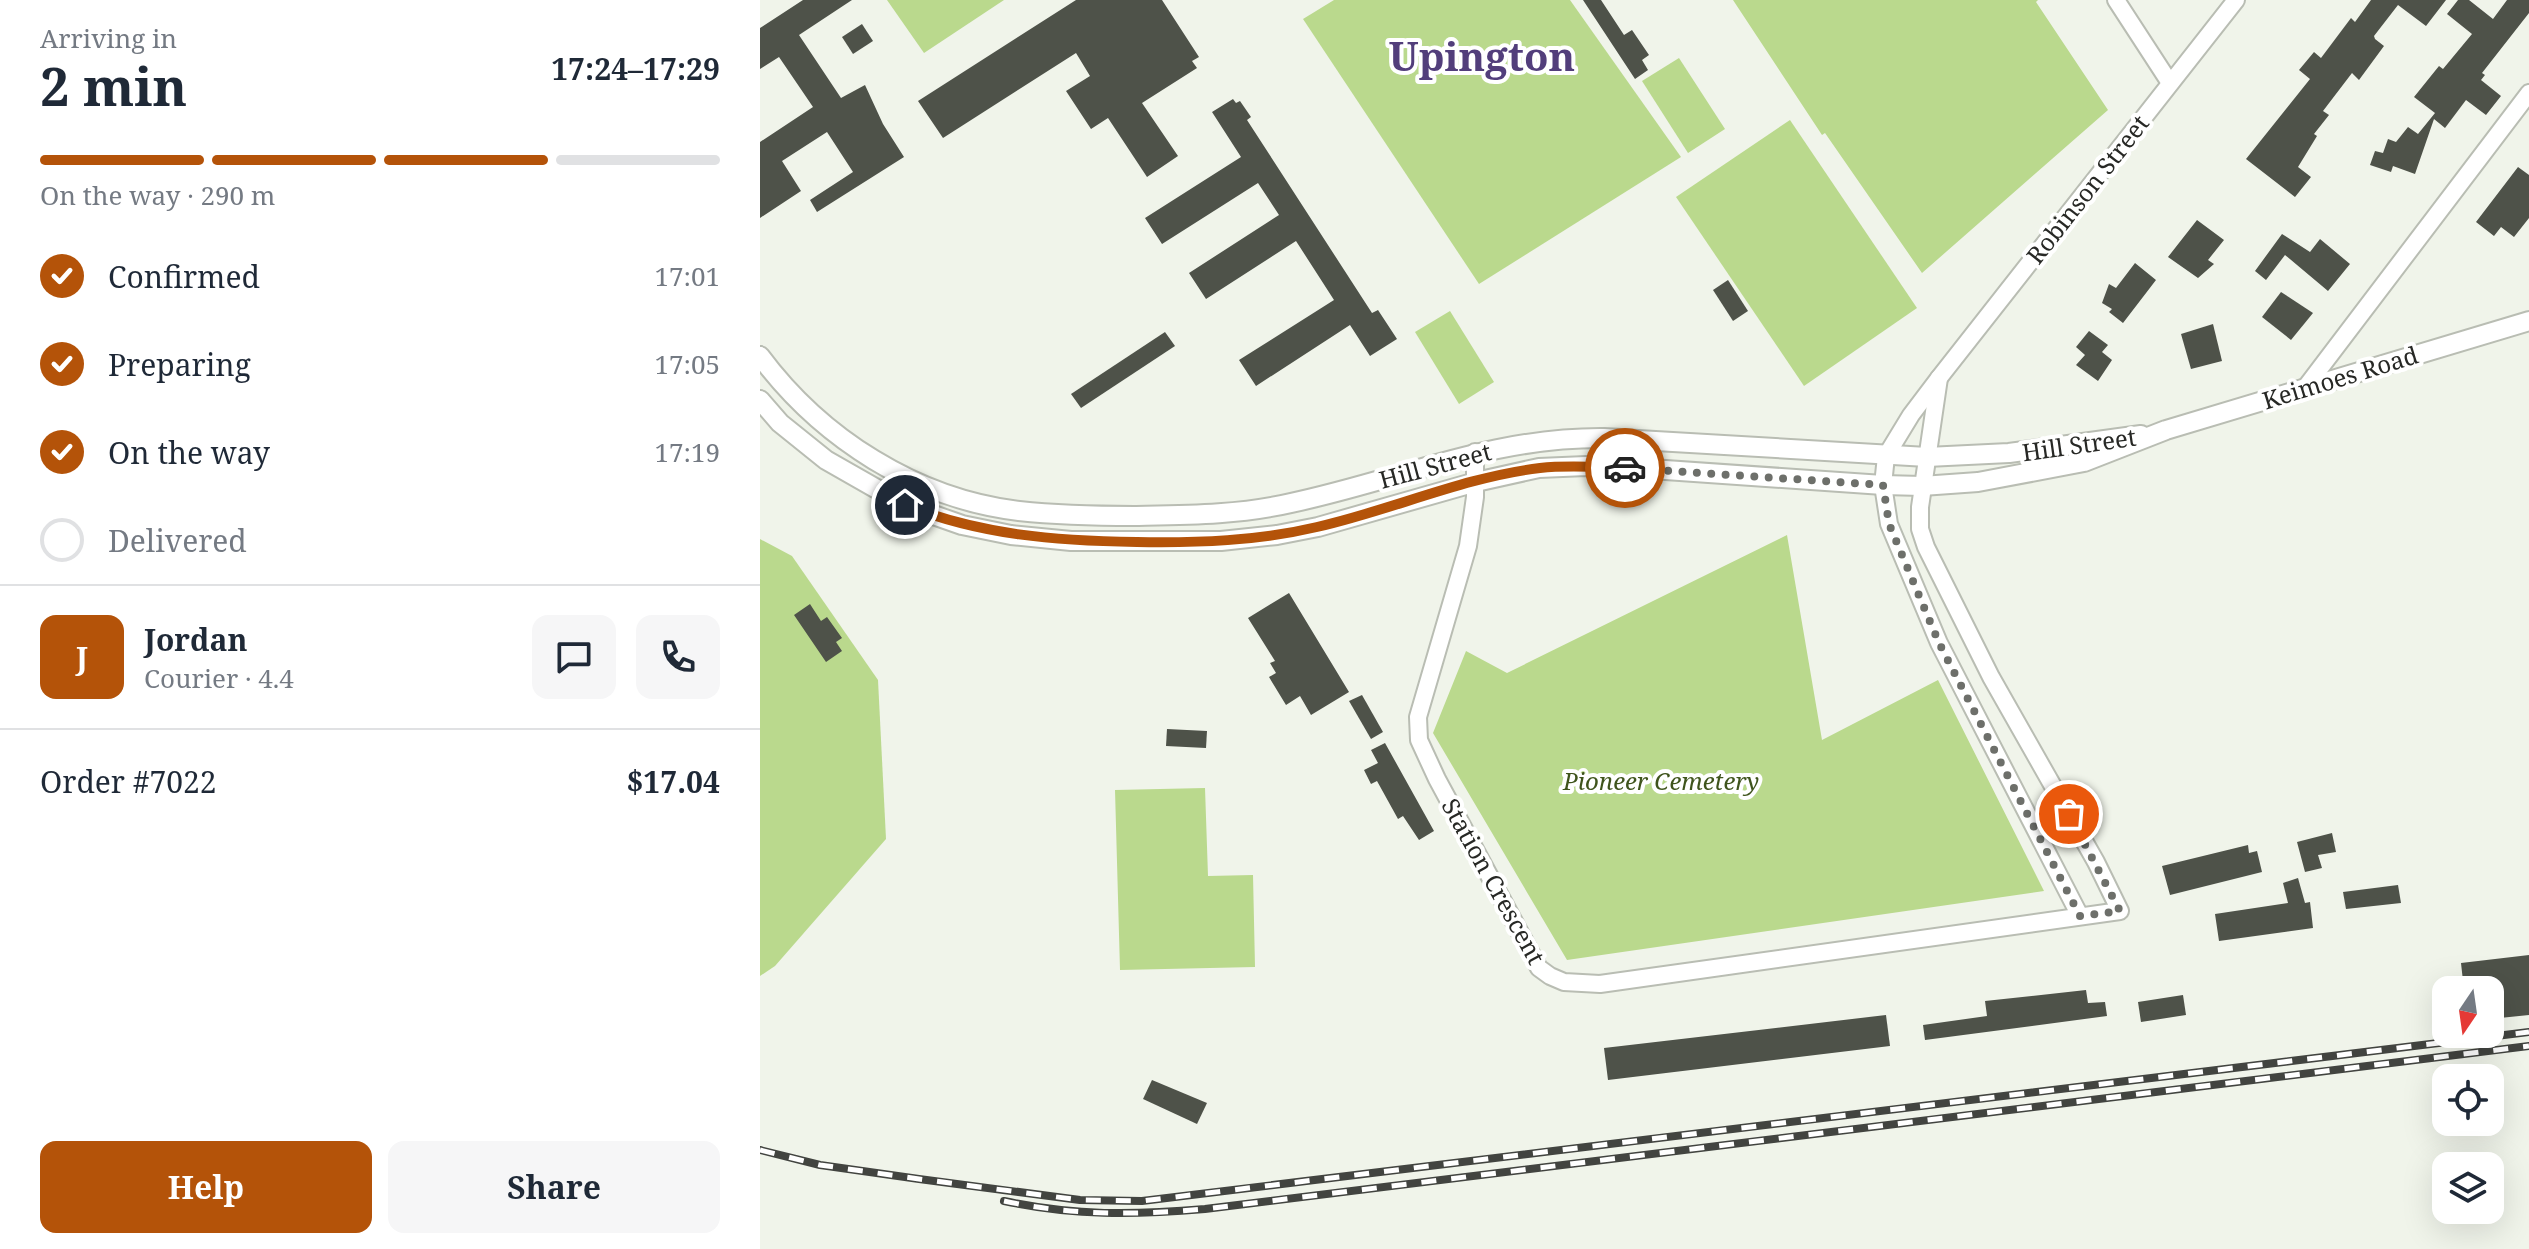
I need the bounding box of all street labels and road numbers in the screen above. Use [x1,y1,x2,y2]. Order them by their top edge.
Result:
street label: Robinson Street [2018,108,2156,270]
street label: Keimoes Road [2258,338,2422,416]
street label: Hill Street [2020,420,2138,468]
street label: Hill Street [1375,434,1495,496]
street label: Station Crescent [1435,792,1553,970]

